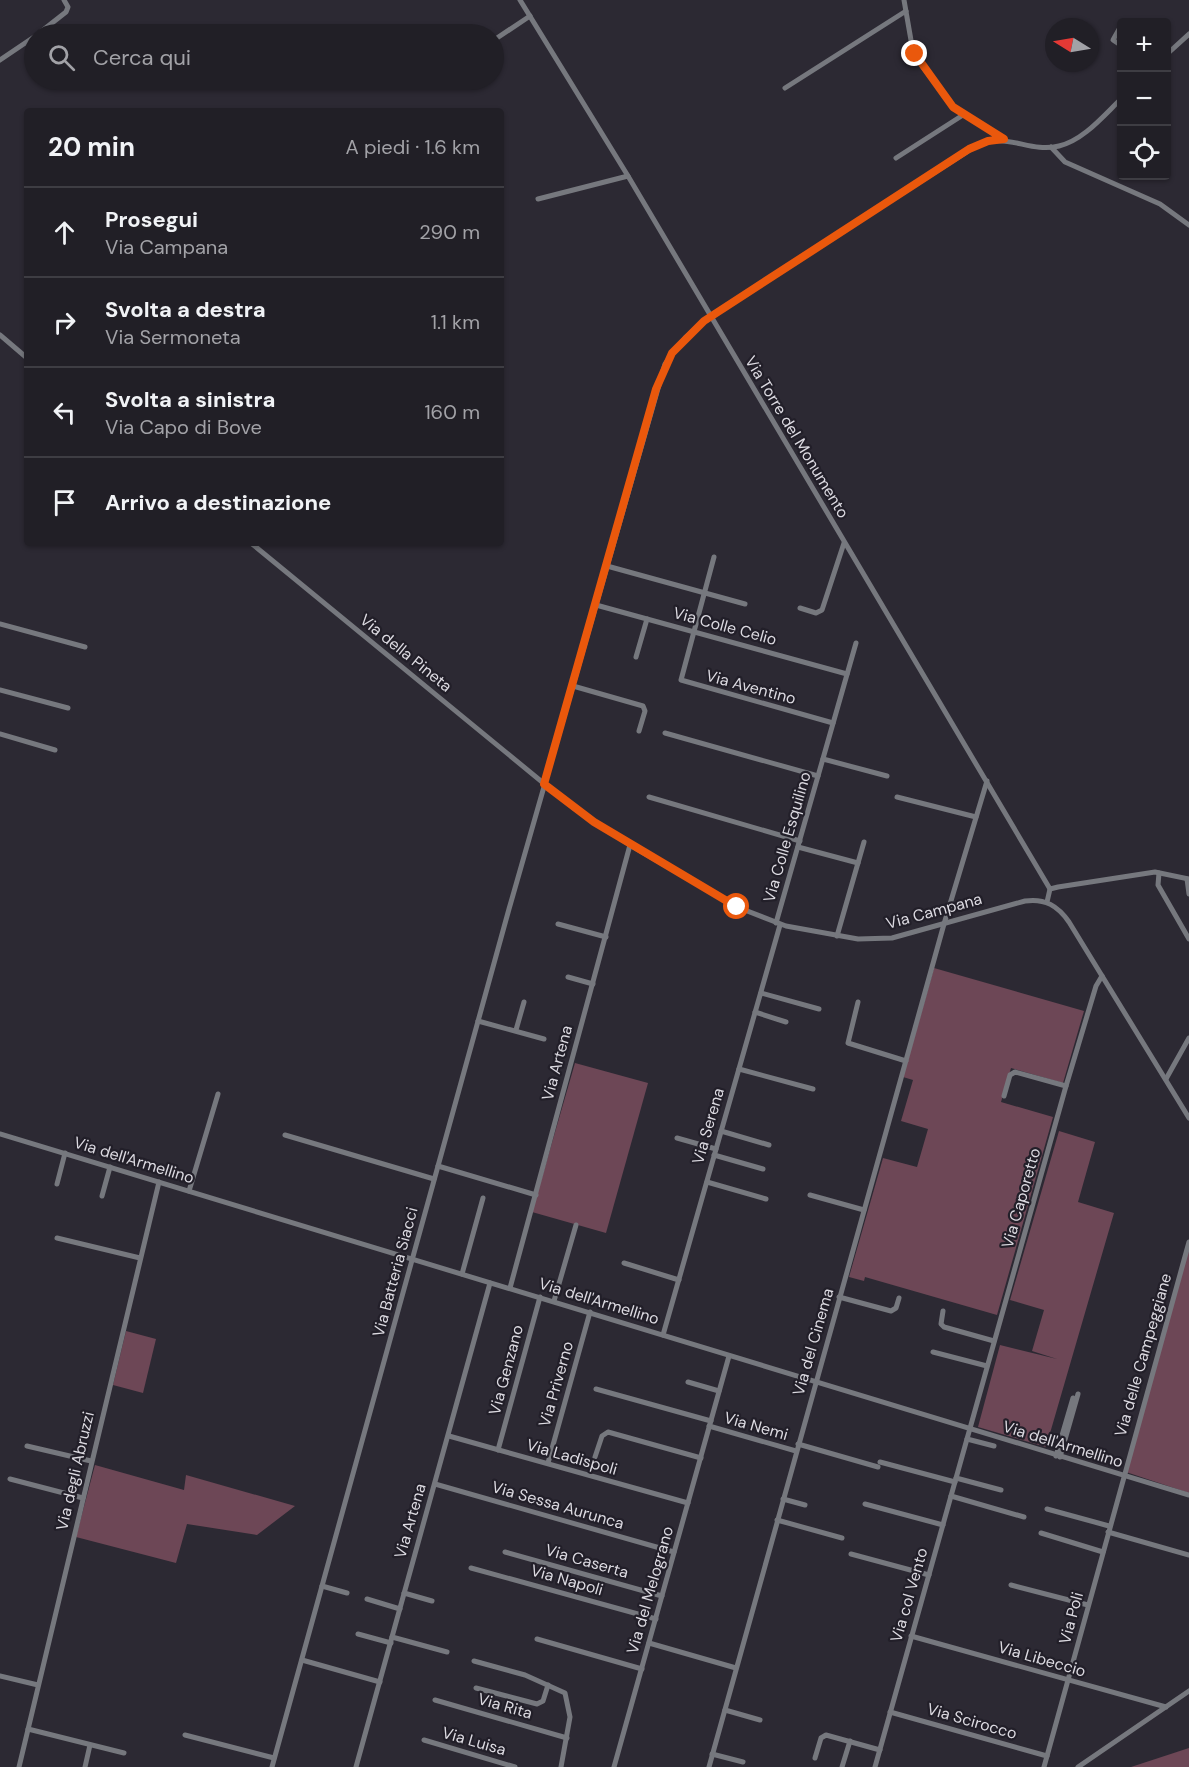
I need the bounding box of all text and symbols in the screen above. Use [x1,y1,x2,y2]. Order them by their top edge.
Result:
north arrow [1045,18,1099,72]
map controls [1117,18,1171,180]
button: + [1117,18,1171,72]
search box [24,24,504,90]
route end [901,40,927,66]
icon: search [45,41,78,74]
text: Cerca qui [93,43,191,72]
button: − [1117,72,1171,126]
button: locate [1117,126,1171,180]
text: 20 min [48,130,135,164]
text: A piedi · 1.6 km [345,134,480,160]
text: Prosegui [105,205,198,234]
icon: ahead [48,216,81,249]
text: 290 m [419,219,480,245]
text: Via Campana [105,234,228,260]
text: Svolta a destra [105,295,266,324]
icon: right [48,306,81,339]
text: 1.1 km [431,309,480,335]
text: Via Sermoneta [105,324,241,350]
street label: Via Torre del Monumento [740,352,854,522]
text: Svolta a sinistra [105,385,275,414]
icon: left [48,396,81,429]
text: 160 m [424,399,480,425]
text: Via Capo di Bove [105,414,262,440]
icon: arrive [48,486,81,519]
text: Arrivo a destinazione [105,488,331,517]
street label: Via Colle Celio [671,602,779,650]
street label: Via della Pineta [356,609,456,697]
street label: Via Aventino [704,665,798,709]
street label: Via Colle Esquilino [758,769,816,905]
street label: Via Campana [884,888,984,934]
route start [723,893,749,919]
street label: Via Artena [537,1023,577,1103]
street label: Via Serena [687,1085,729,1167]
street label: Via dell'Armellino [71,1132,197,1188]
street label: Via Caporetto [997,1145,1045,1251]
street label: Via Batteria Siacci [368,1205,422,1339]
street label: Via delle Campeggiane [1110,1271,1176,1439]
street label: Via dell'Armellino [536,1273,662,1329]
street label: Via del Cinema [788,1286,838,1398]
street label: Via Genzano [484,1323,528,1417]
street label: Via Priverno [534,1339,578,1429]
street label: Via Nemi [722,1407,790,1445]
street label: Via degli Abruzzi [51,1409,99,1533]
street label: Via dell'Armellino [1000,1416,1126,1472]
street label: Via Ladispoli [524,1434,620,1480]
street label: Via Sessa Aurunca [489,1476,627,1534]
street label: Via Artena [389,1481,431,1561]
street label: Via del Melograno [622,1524,678,1656]
street label: Via Caserta [543,1539,631,1583]
street label: Via col Vento [885,1545,933,1645]
street label: Via Napoli [528,1560,606,1600]
street label: Via Poli [1054,1590,1088,1646]
street label: Via Libeccio [996,1636,1088,1682]
street label: Via Rita [475,1688,535,1724]
street label: Via Scirocco [925,1698,1019,1744]
street label: Via Luisa [440,1722,508,1760]

